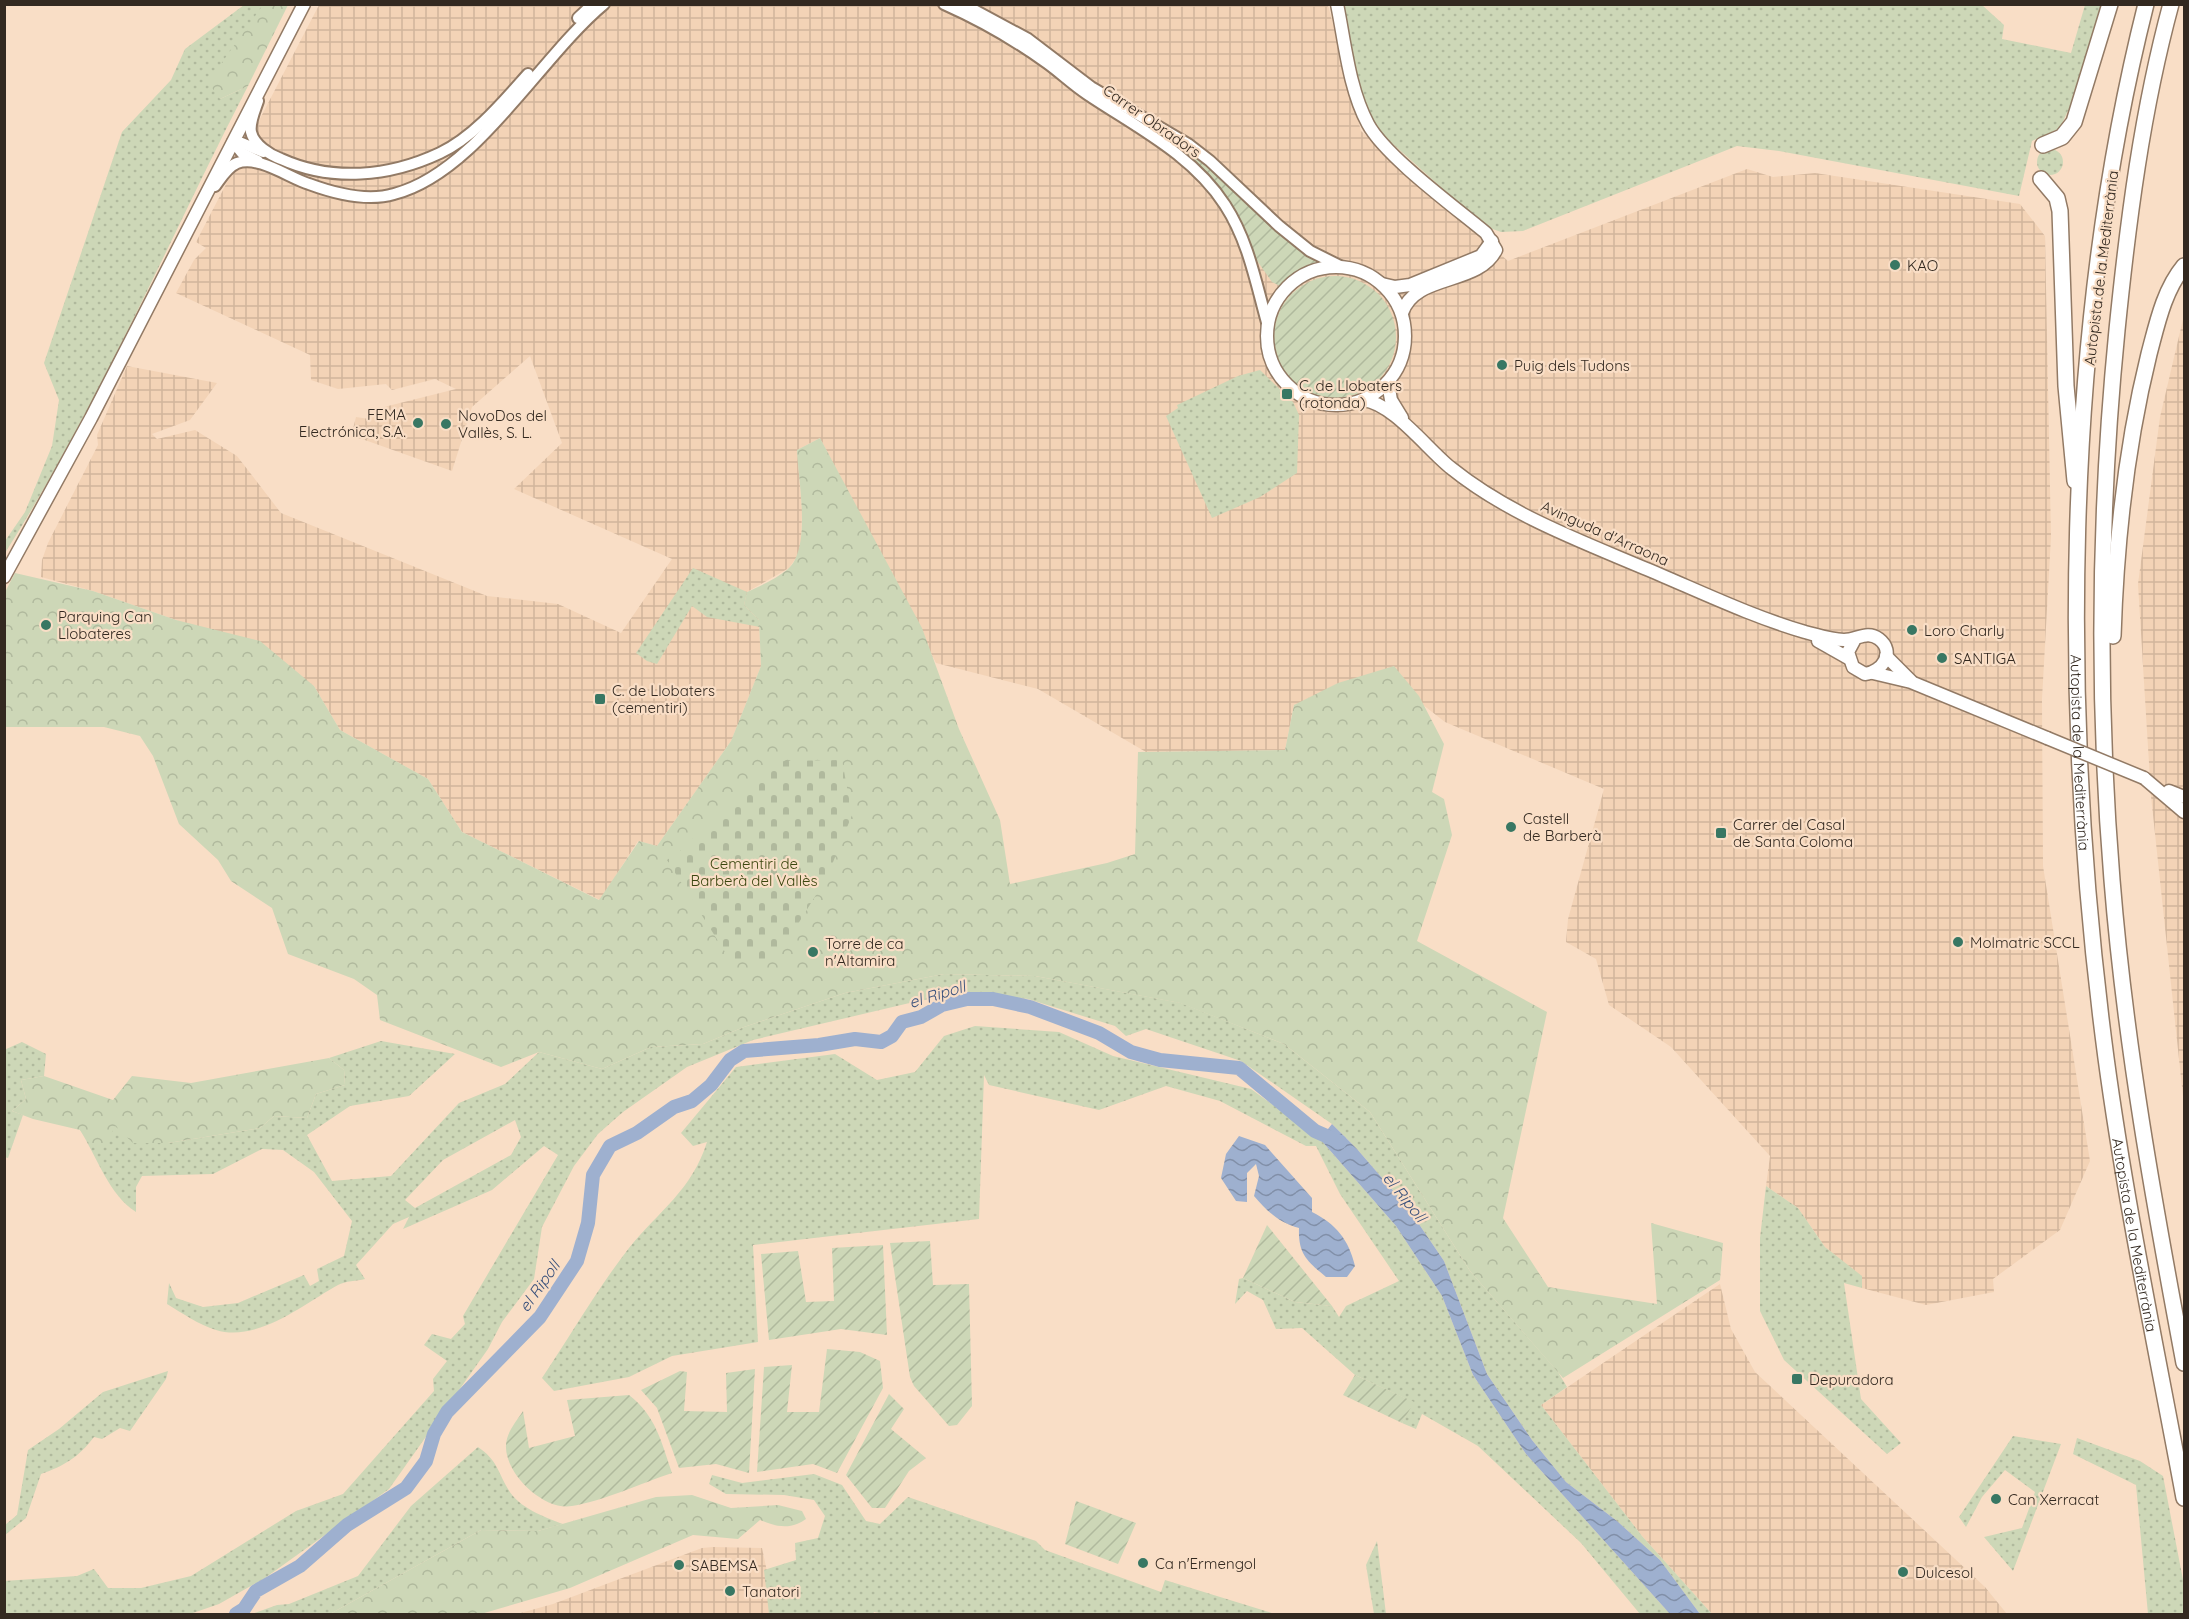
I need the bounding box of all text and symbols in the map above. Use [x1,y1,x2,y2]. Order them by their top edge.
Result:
street label: Carrer Obradors [1100,80,1204,162]
street label: Autopista de la Mediterrània [2080,169,2122,367]
place label: KAO [1907,256,1938,275]
marker: KAO [1888,258,1902,272]
place label: Puig dels Tudons [1514,356,1630,375]
marker: Puig dels Tudons [1495,358,1509,372]
place label: C. de Llobaters (rotonda) [1299,376,1402,412]
marker: C. de Llobaters (rotonda) [1280,387,1294,401]
place label: FEMA Electrónica, S.A. [299,405,406,441]
place label: NovoDos del Vallès, S. L. [458,406,547,442]
marker: FEMA Electrónica, S.A. [411,416,425,430]
marker: NovoDos del Vallès, S. L. [439,417,453,431]
street label: Avinguda d'Arraona [1538,496,1672,570]
place label: Parquing Can Llobateres [58,607,152,643]
marker: Parquing Can Llobateres [39,618,53,632]
place label: Loro Charly [1924,621,2005,640]
marker: Loro Charly [1905,623,1919,637]
place label: SANTIGA [1954,649,2016,668]
marker: SANTIGA [1935,651,1949,665]
street label: Autopista de la Mediterrània [2067,654,2094,851]
place label: C. de Llobaters (cementiri) [612,681,715,717]
marker: C. de Llobaters (cementiri) [593,692,607,706]
place label: Castell de Barberà [1523,809,1602,845]
place label: Carrer del Casal de Santa Coloma [1733,815,1853,851]
marker: Castell de Barberà [1504,820,1518,834]
marker: Carrer del Casal de Santa Coloma [1714,826,1728,840]
park label: Cementiri de Barberà del Vallès [690,854,818,890]
place label: Molmatric SCCL [1970,933,2080,952]
place label: Torre de ca n'Altamira [825,934,904,970]
marker: Molmatric SCCL [1951,935,1965,949]
marker: Torre de ca n'Altamira [806,945,820,959]
water label: el Ripoll [906,975,970,1012]
street label: Autopista de la Mediterrània [2108,1137,2162,1333]
water label: el Ripoll [1379,1168,1432,1228]
water label: el Ripoll [514,1255,565,1315]
place label: Depuradora [1809,1370,1894,1389]
marker: Depuradora [1790,1372,1804,1386]
place label: Can Xerracat [2008,1490,2099,1509]
marker: Can Xerracat [1989,1492,2003,1506]
place label: Ca n'Ermengol [1155,1554,1256,1573]
place label: SABEMSA [691,1556,758,1575]
marker: Ca n'Ermengol [1136,1556,1150,1570]
marker: SABEMSA [672,1558,686,1572]
place label: Dulcesol [1915,1563,1973,1582]
marker: Dulcesol [1896,1565,1910,1579]
place label: Tanatori [742,1582,799,1601]
marker: Tanatori [723,1584,737,1598]

